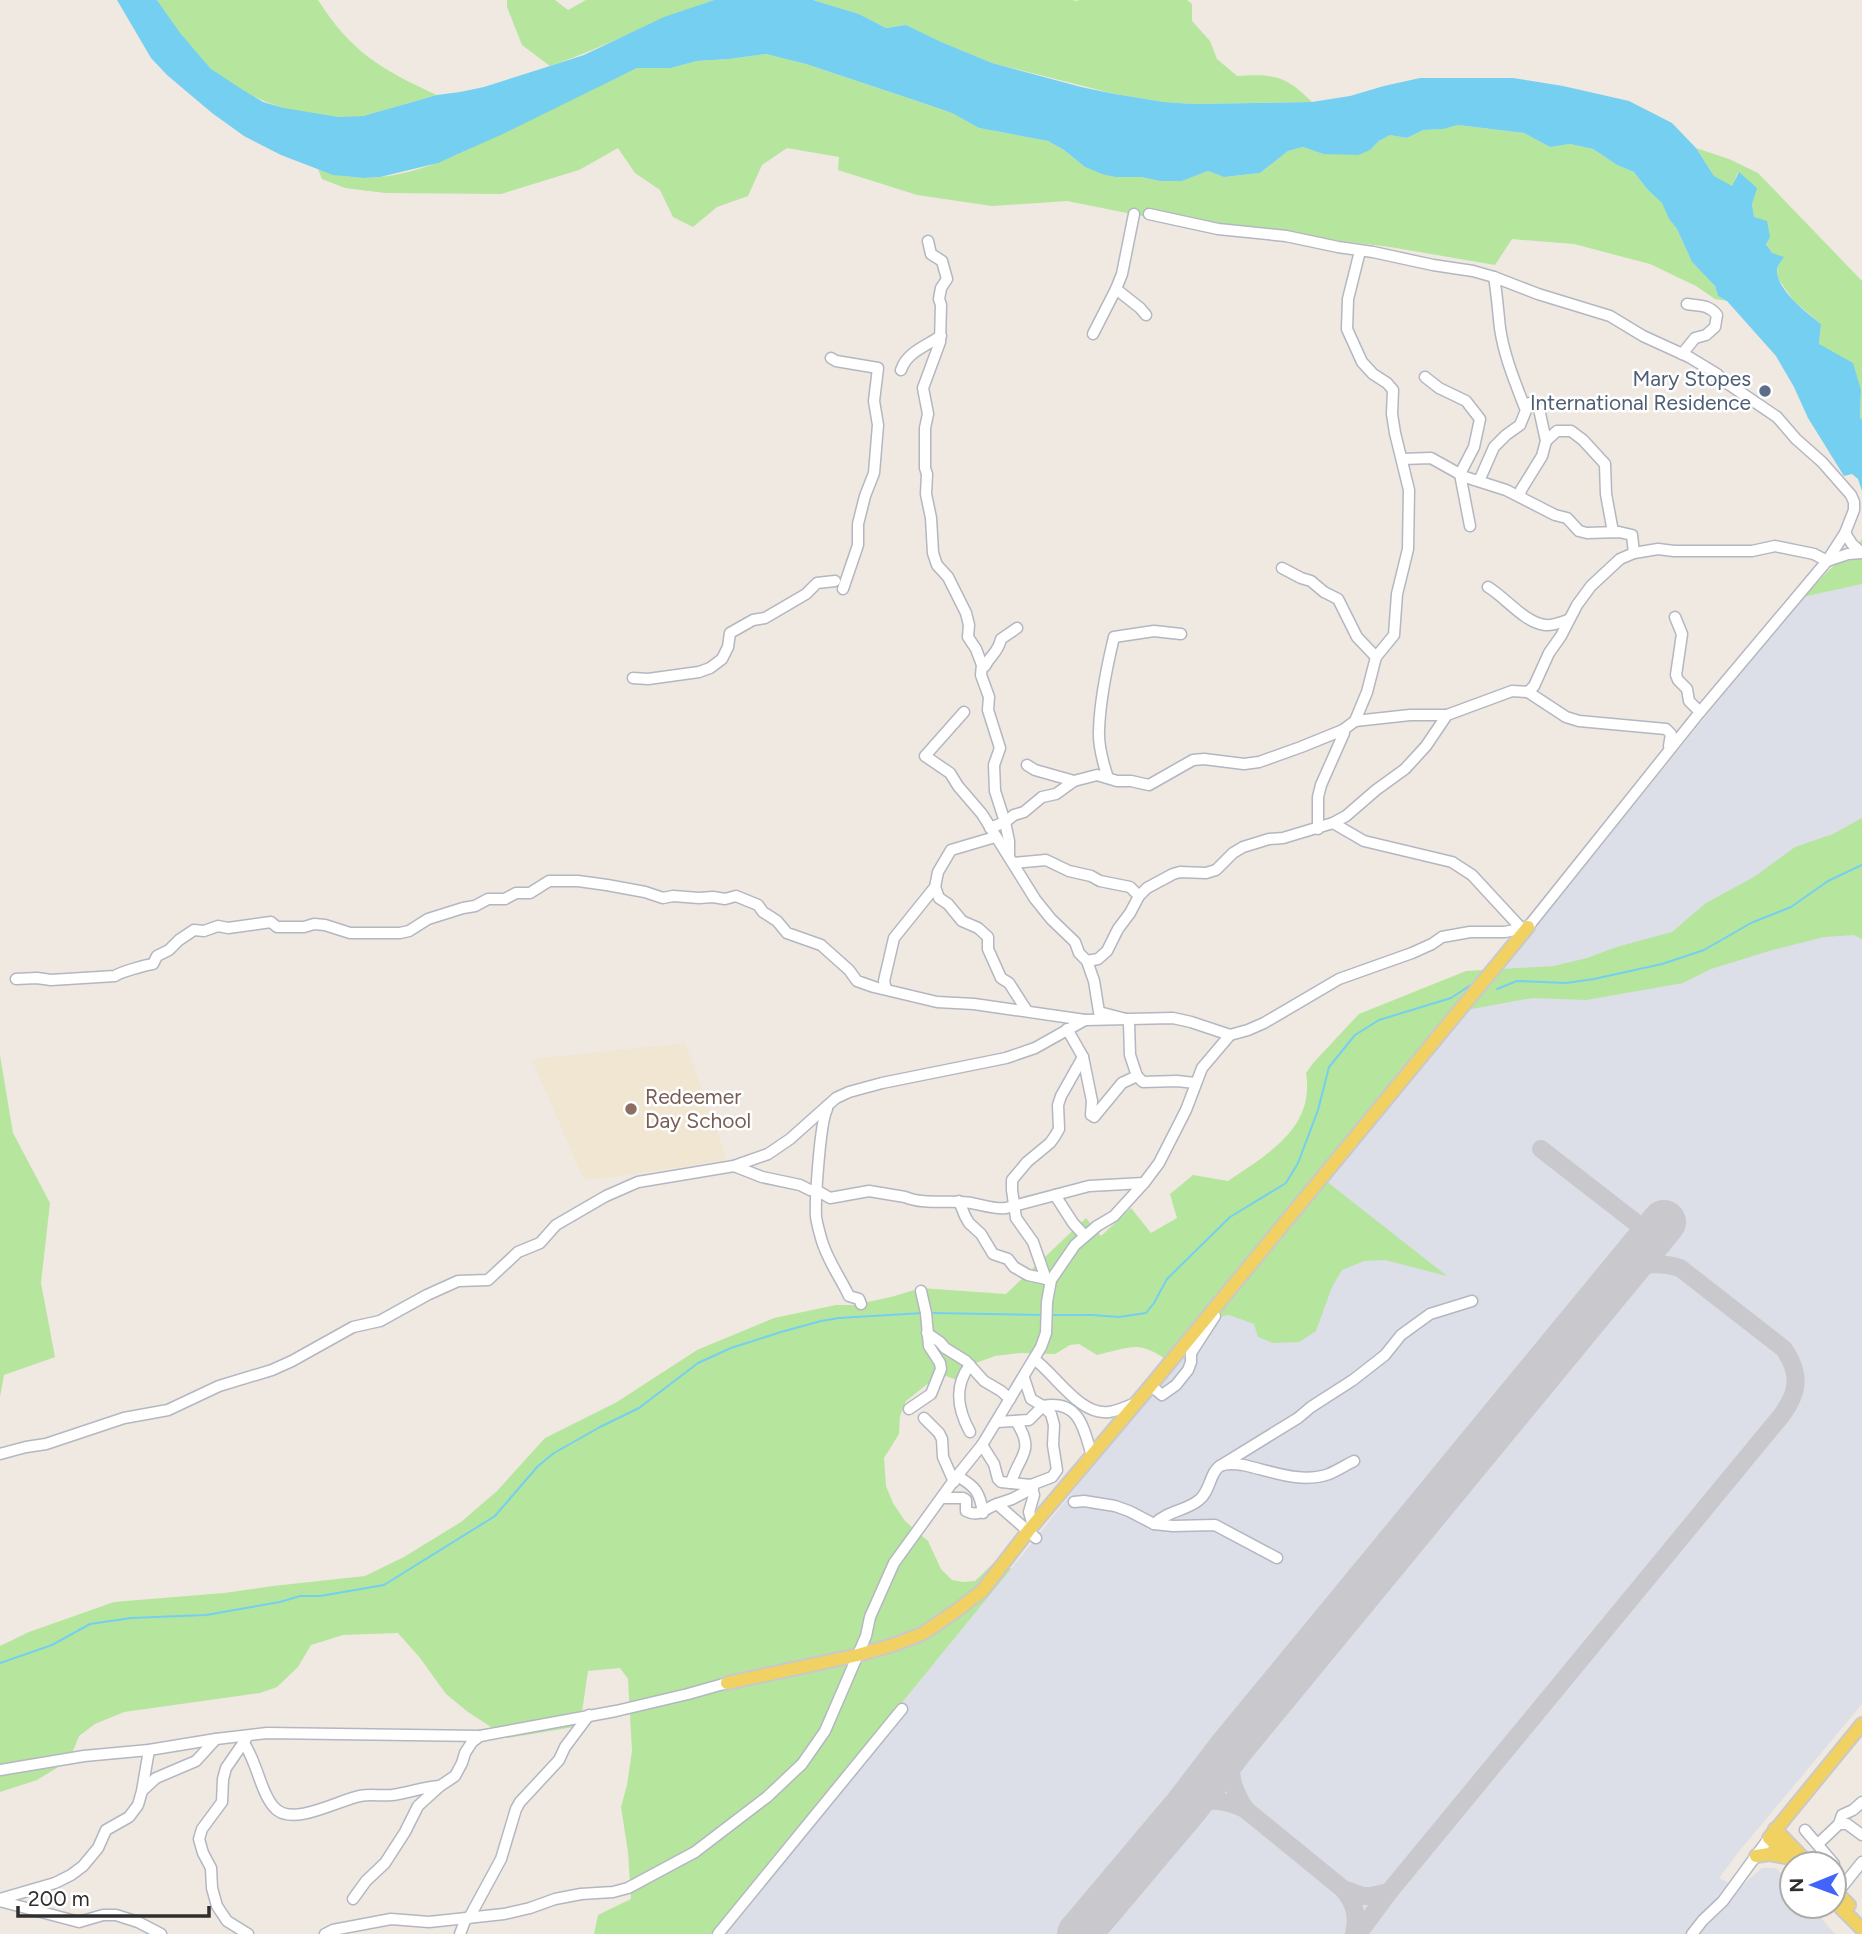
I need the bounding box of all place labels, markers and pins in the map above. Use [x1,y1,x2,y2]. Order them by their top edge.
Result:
place label: Mary Stopes International Residence [1530,366,1751,415]
marker: Mary Stopes International Residence [1757,383,1773,399]
place label: Redeemer Day School [645,1084,751,1133]
marker: Redeemer Day School [623,1101,639,1117]

